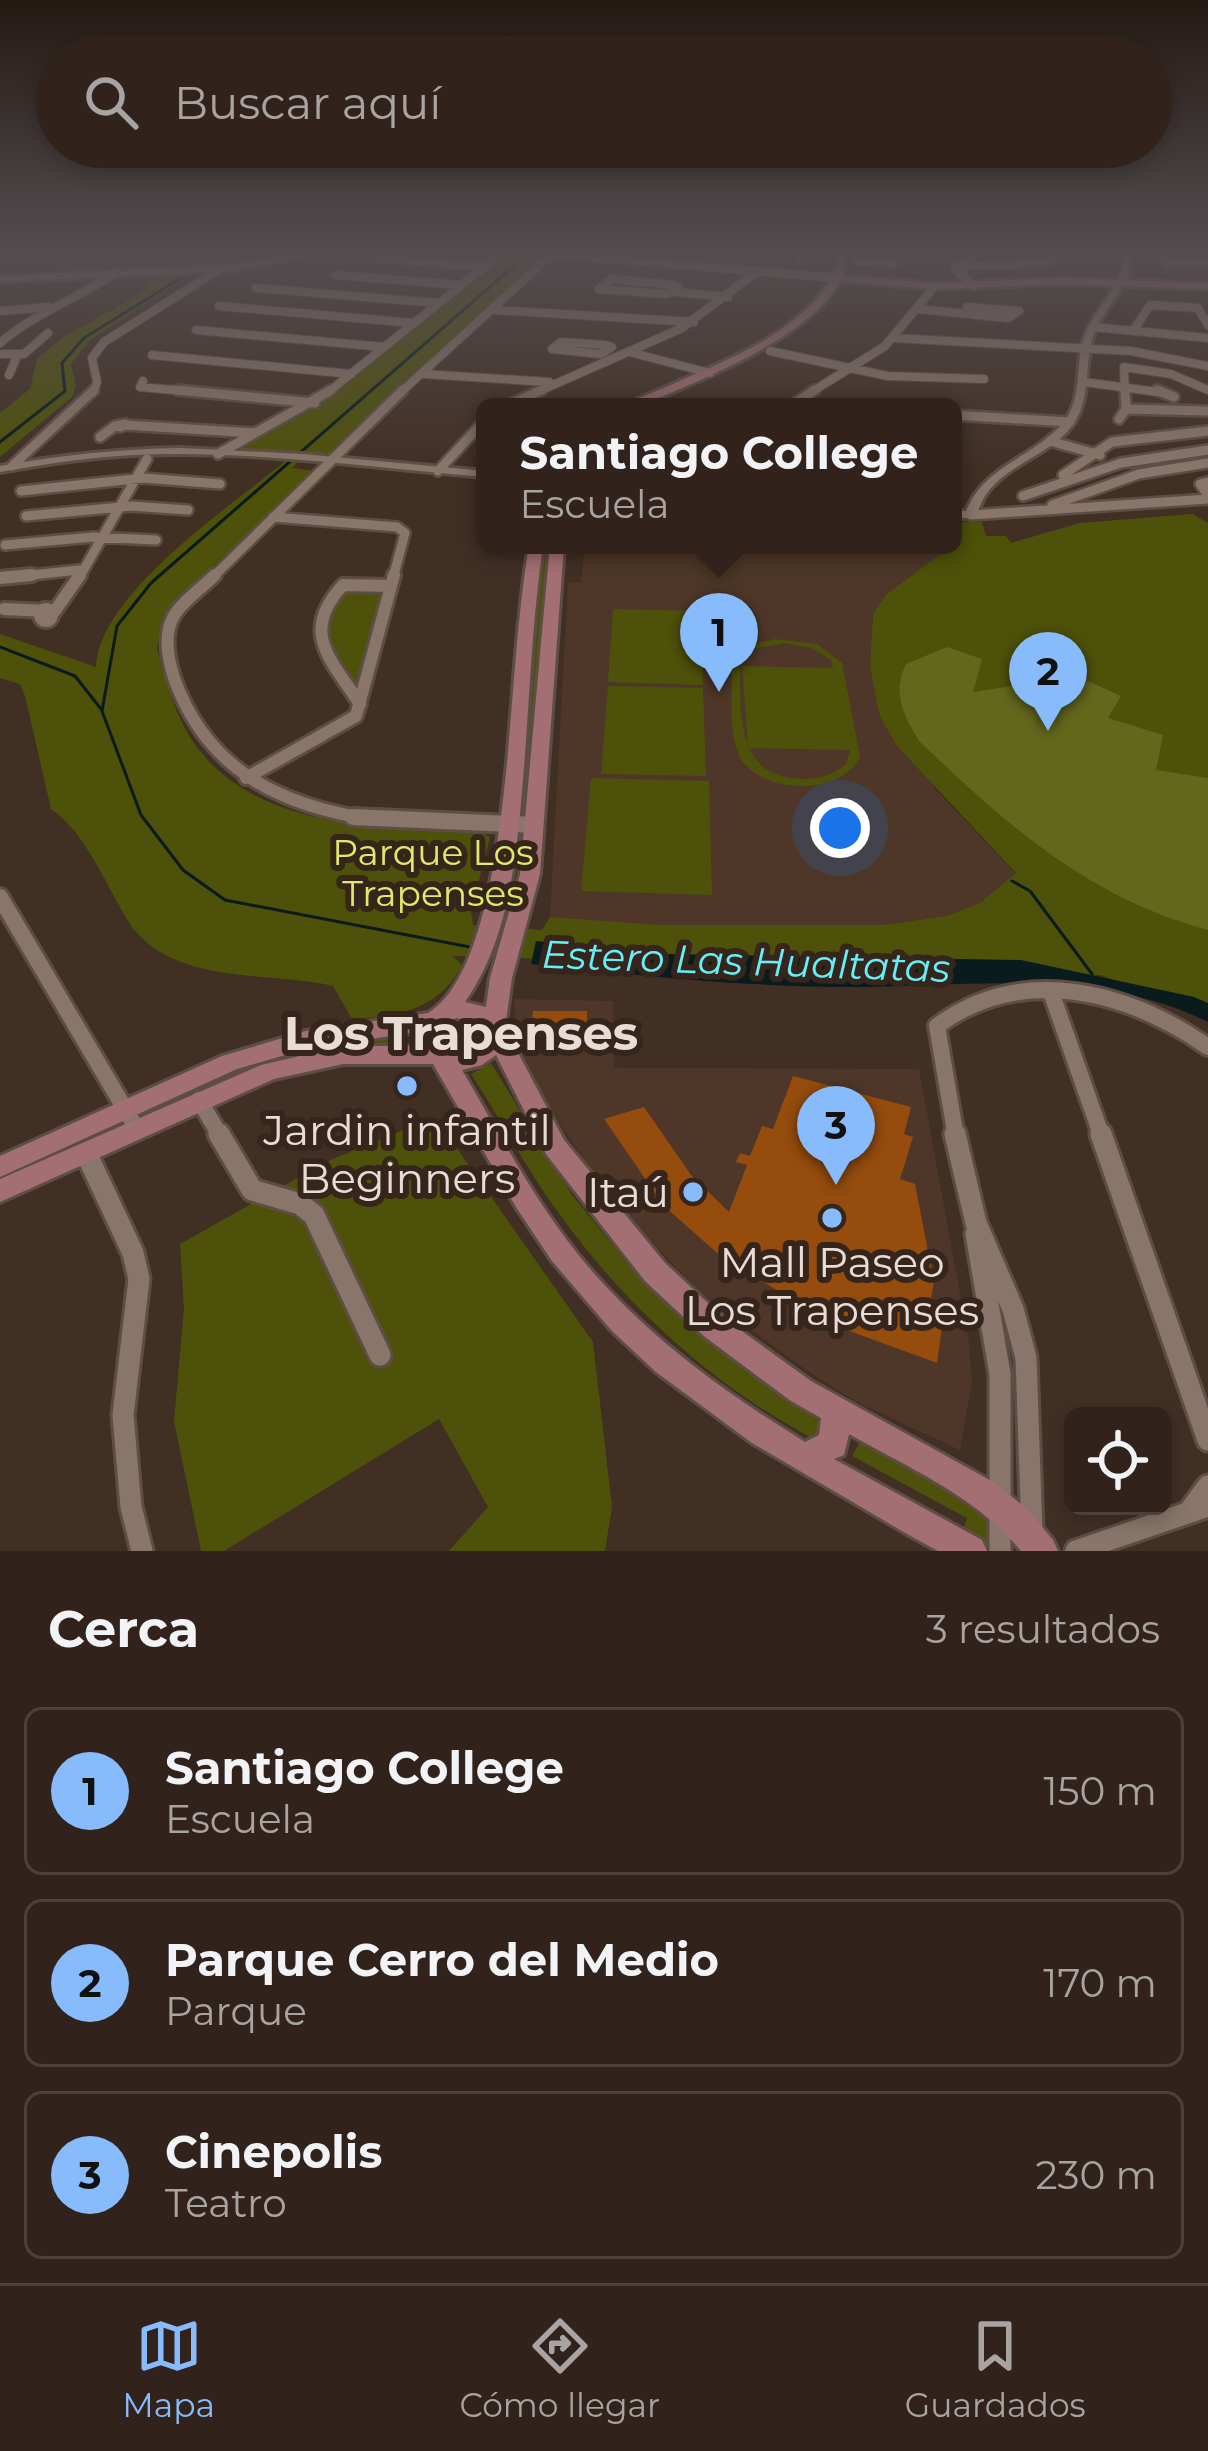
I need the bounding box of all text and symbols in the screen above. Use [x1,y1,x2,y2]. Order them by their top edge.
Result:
search box [36,36,1172,168]
icon: search [78,69,144,135]
text: Buscar aquí [174,75,441,130]
popup [476,398,962,554]
text: Santiago College [520,425,918,480]
text: Escuela [520,480,670,528]
pin: 1 [680,593,758,692]
pin: 2 [1009,632,1087,731]
your location [810,798,870,858]
park label: Parque Los Trapenses [332,830,534,915]
water label: Estero Las Hualtatas [541,930,951,992]
district label: Los Trapenses [284,1004,638,1062]
marker: Jardin infantil Beginners [394,1073,420,1099]
pin: 3 [797,1086,875,1185]
place label: Jardin infantil Beginners [262,1104,551,1204]
place label: Itaú [587,1166,669,1218]
marker: Itaú [680,1179,706,1205]
marker: Mall Paseo Los Trapenses [819,1205,845,1231]
place label: Mall Paseo Los Trapenses [685,1236,979,1336]
map controls [1064,1407,1172,1515]
button: locate [1064,1407,1172,1515]
text: Cerca [48,1598,199,1660]
text: 3 resultados [926,1605,1160,1653]
text: Santiago College [165,1740,564,1795]
text: 1 [82,1767,98,1815]
text: 150 m [1043,1767,1157,1815]
text: Escuela [165,1795,315,1843]
text: Parque Cerro del Medio [165,1932,719,1987]
text: 2 [78,1959,102,2007]
text: 170 m [1043,1959,1157,2007]
text: Parque [165,1987,307,2035]
text: Cinepolis [165,2124,382,2179]
text: 3 [78,2151,102,2199]
text: 230 m [1035,2151,1157,2199]
text: Teatro [165,2179,287,2227]
tab: Mapa [122,2313,215,2425]
tab: Cómo llegar [460,2313,660,2425]
tab: Guardados [905,2313,1086,2425]

